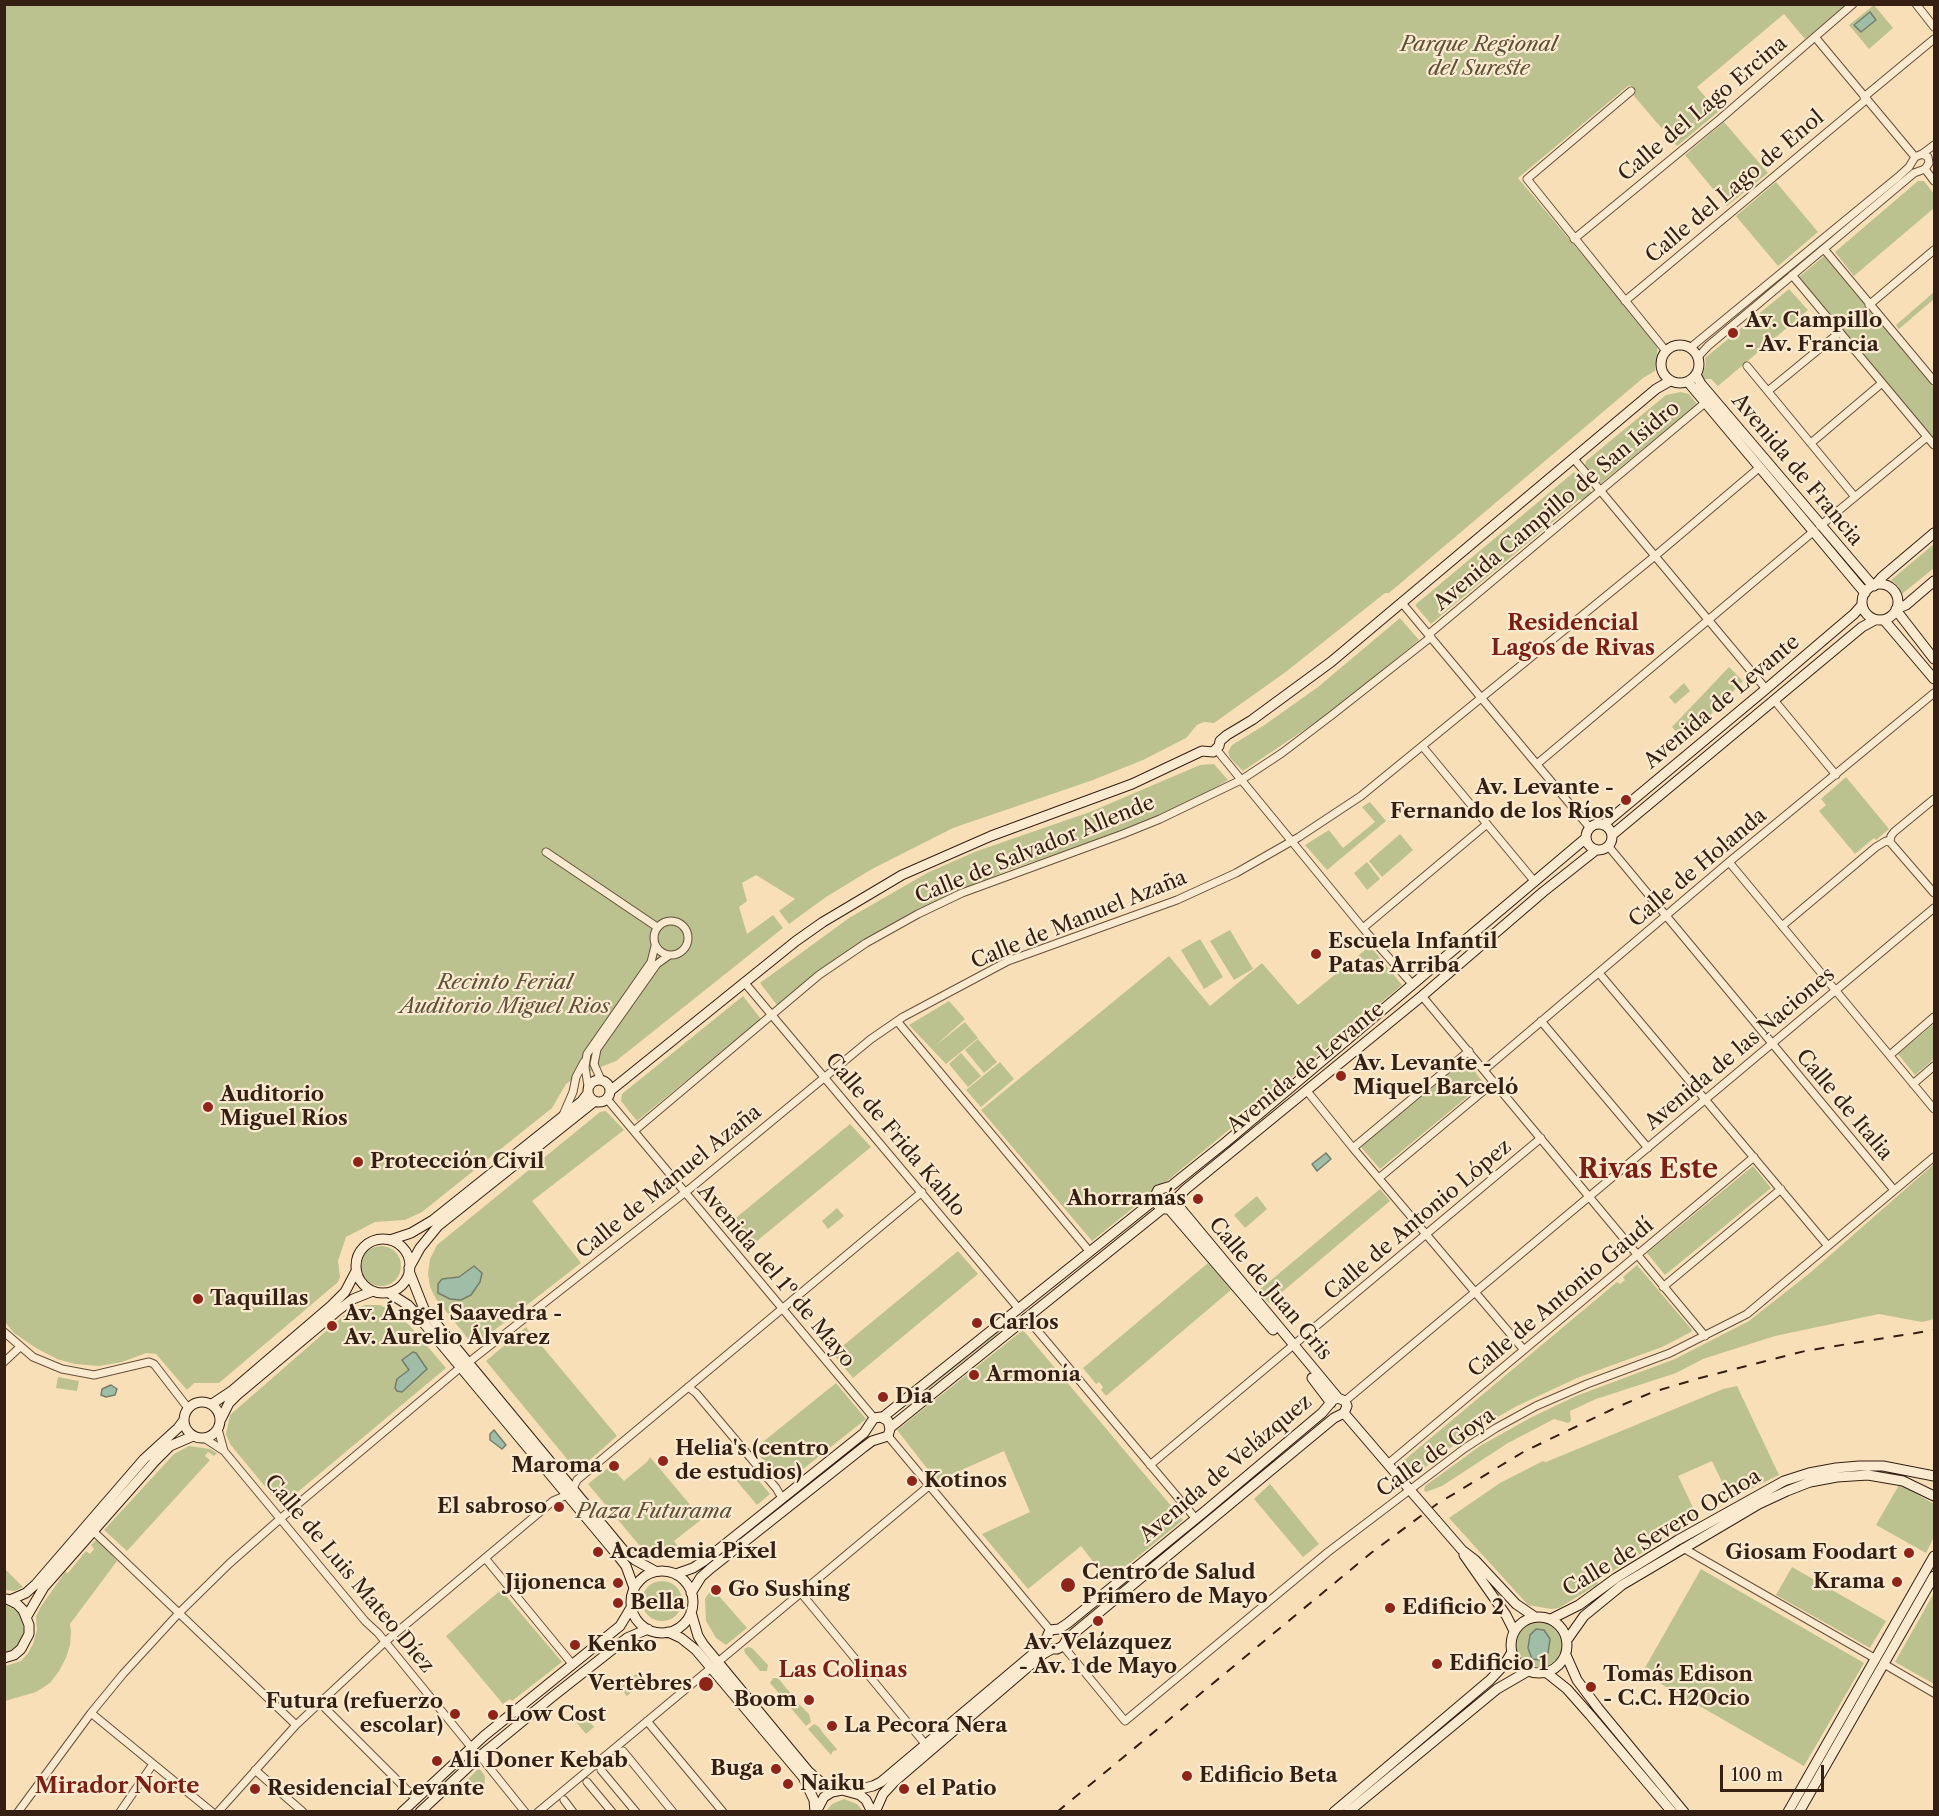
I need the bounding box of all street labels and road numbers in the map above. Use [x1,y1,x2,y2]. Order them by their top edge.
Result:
street label: Calle del Lago Ercina [1614,31,1792,187]
street label: Calle del Lago de Enol [1641,105,1829,269]
street label: Avenida de Francia [1726,389,1868,551]
street label: Avenida Campillo de San Isidro [1429,396,1685,616]
street label: Avenida de Levante [1639,630,1805,774]
street label: Calle de Salvador Allende [911,790,1159,910]
street label: Calle de Holanda [1624,803,1772,933]
street label: Calle de Manuel Azaña [967,865,1191,975]
street label: Avenida de las Naciones [1640,962,1840,1136]
street label: Avenida de Levante [1222,997,1390,1139]
street label: Calle de Italia [1790,1044,1898,1166]
street label: Calle de Frida Kahlo [819,1048,971,1222]
street label: Calle de Manuel Azaña [572,1100,766,1264]
street label: Calle de Antonio López [1319,1134,1517,1306]
street label: Avenida del 1º de Mayo [692,1179,860,1373]
street label: Calle de Juan Gris [1203,1213,1337,1365]
street label: Calle de Antonio Gaudí [1463,1213,1659,1383]
street label: Avenida de Velázquez [1135,1389,1317,1549]
street label: Calle de Goya [1372,1403,1500,1503]
street label: Calle de Severo Ochoa [1558,1464,1766,1602]
street label: Calle de Luis Mateo Díez [259,1470,439,1678]

